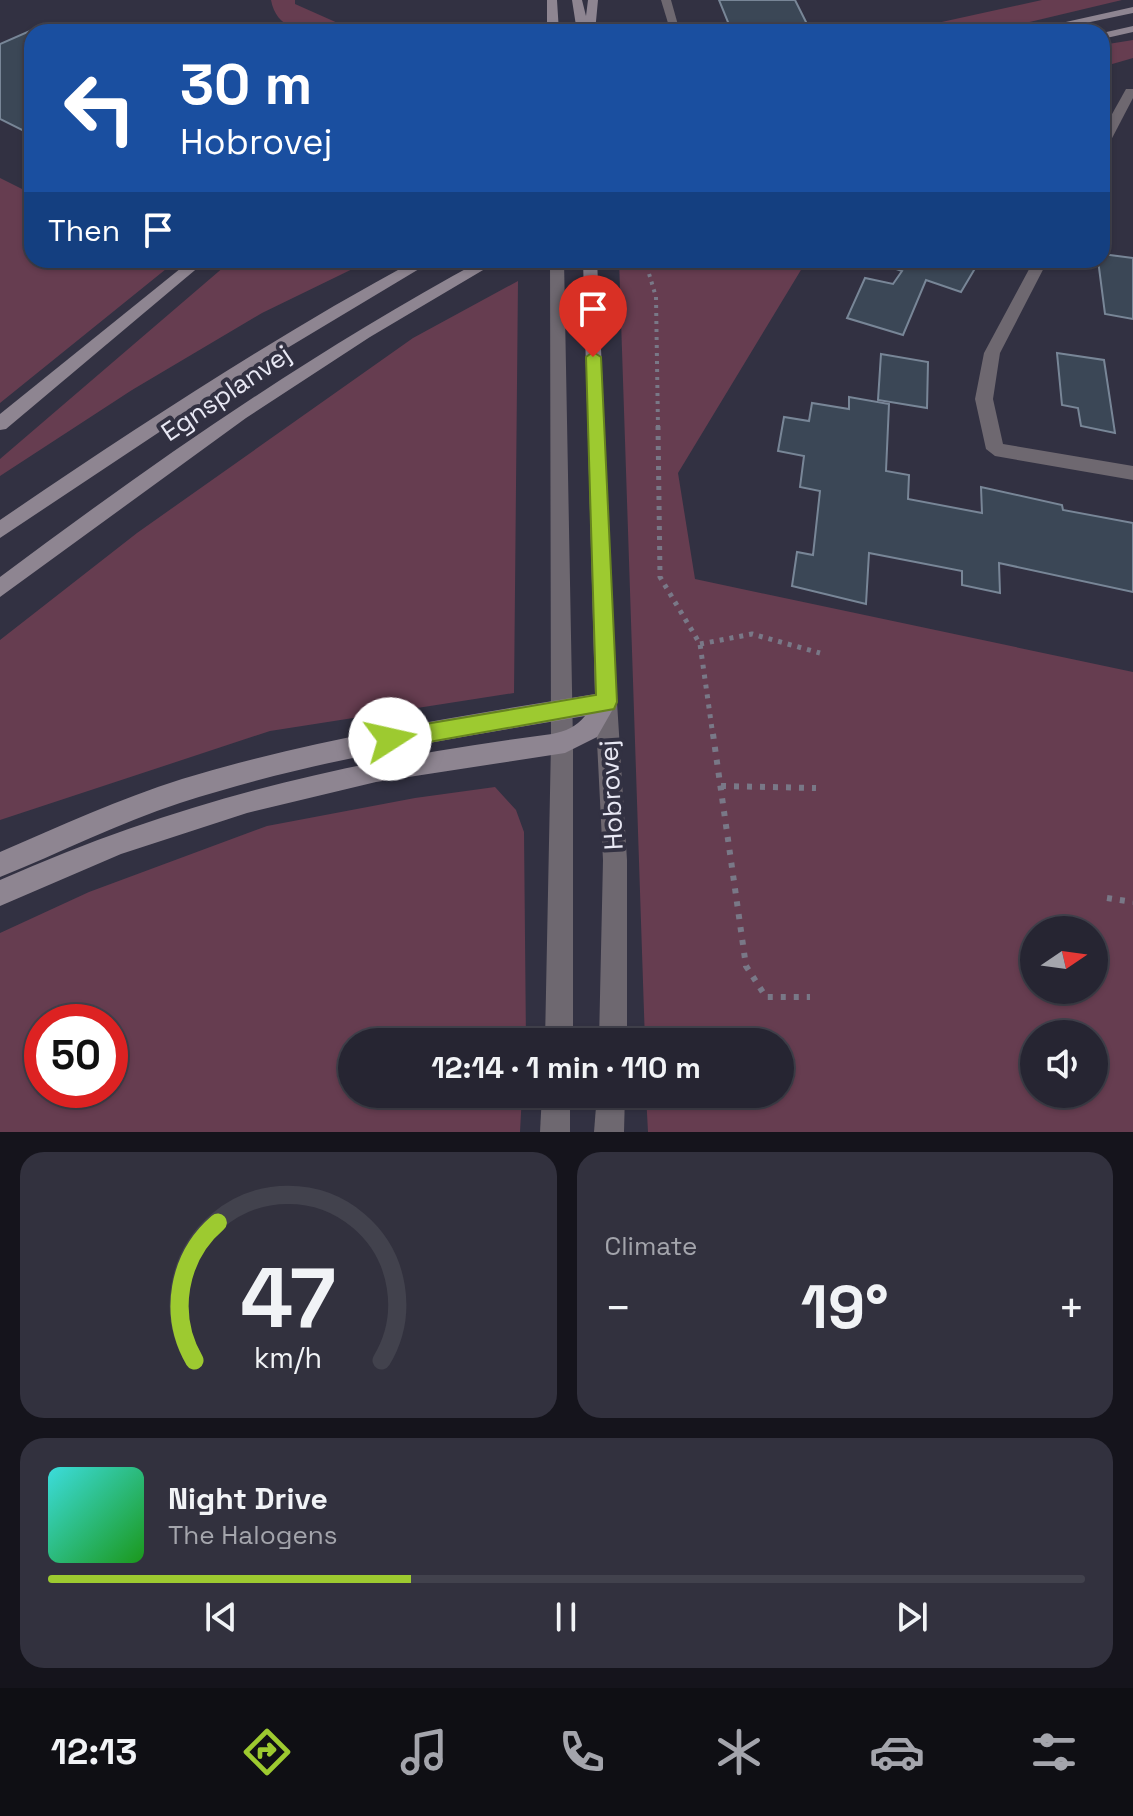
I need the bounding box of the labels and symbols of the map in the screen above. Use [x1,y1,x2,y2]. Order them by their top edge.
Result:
pin [559,275,627,357]
street label: Egnsplanvej [154,337,298,449]
position arrow [348,697,432,781]
street label: Hobrovej [591,739,631,851]
north arrow [1020,916,1108,1004]
speed limit sign: 50 [24,1004,128,1108]

